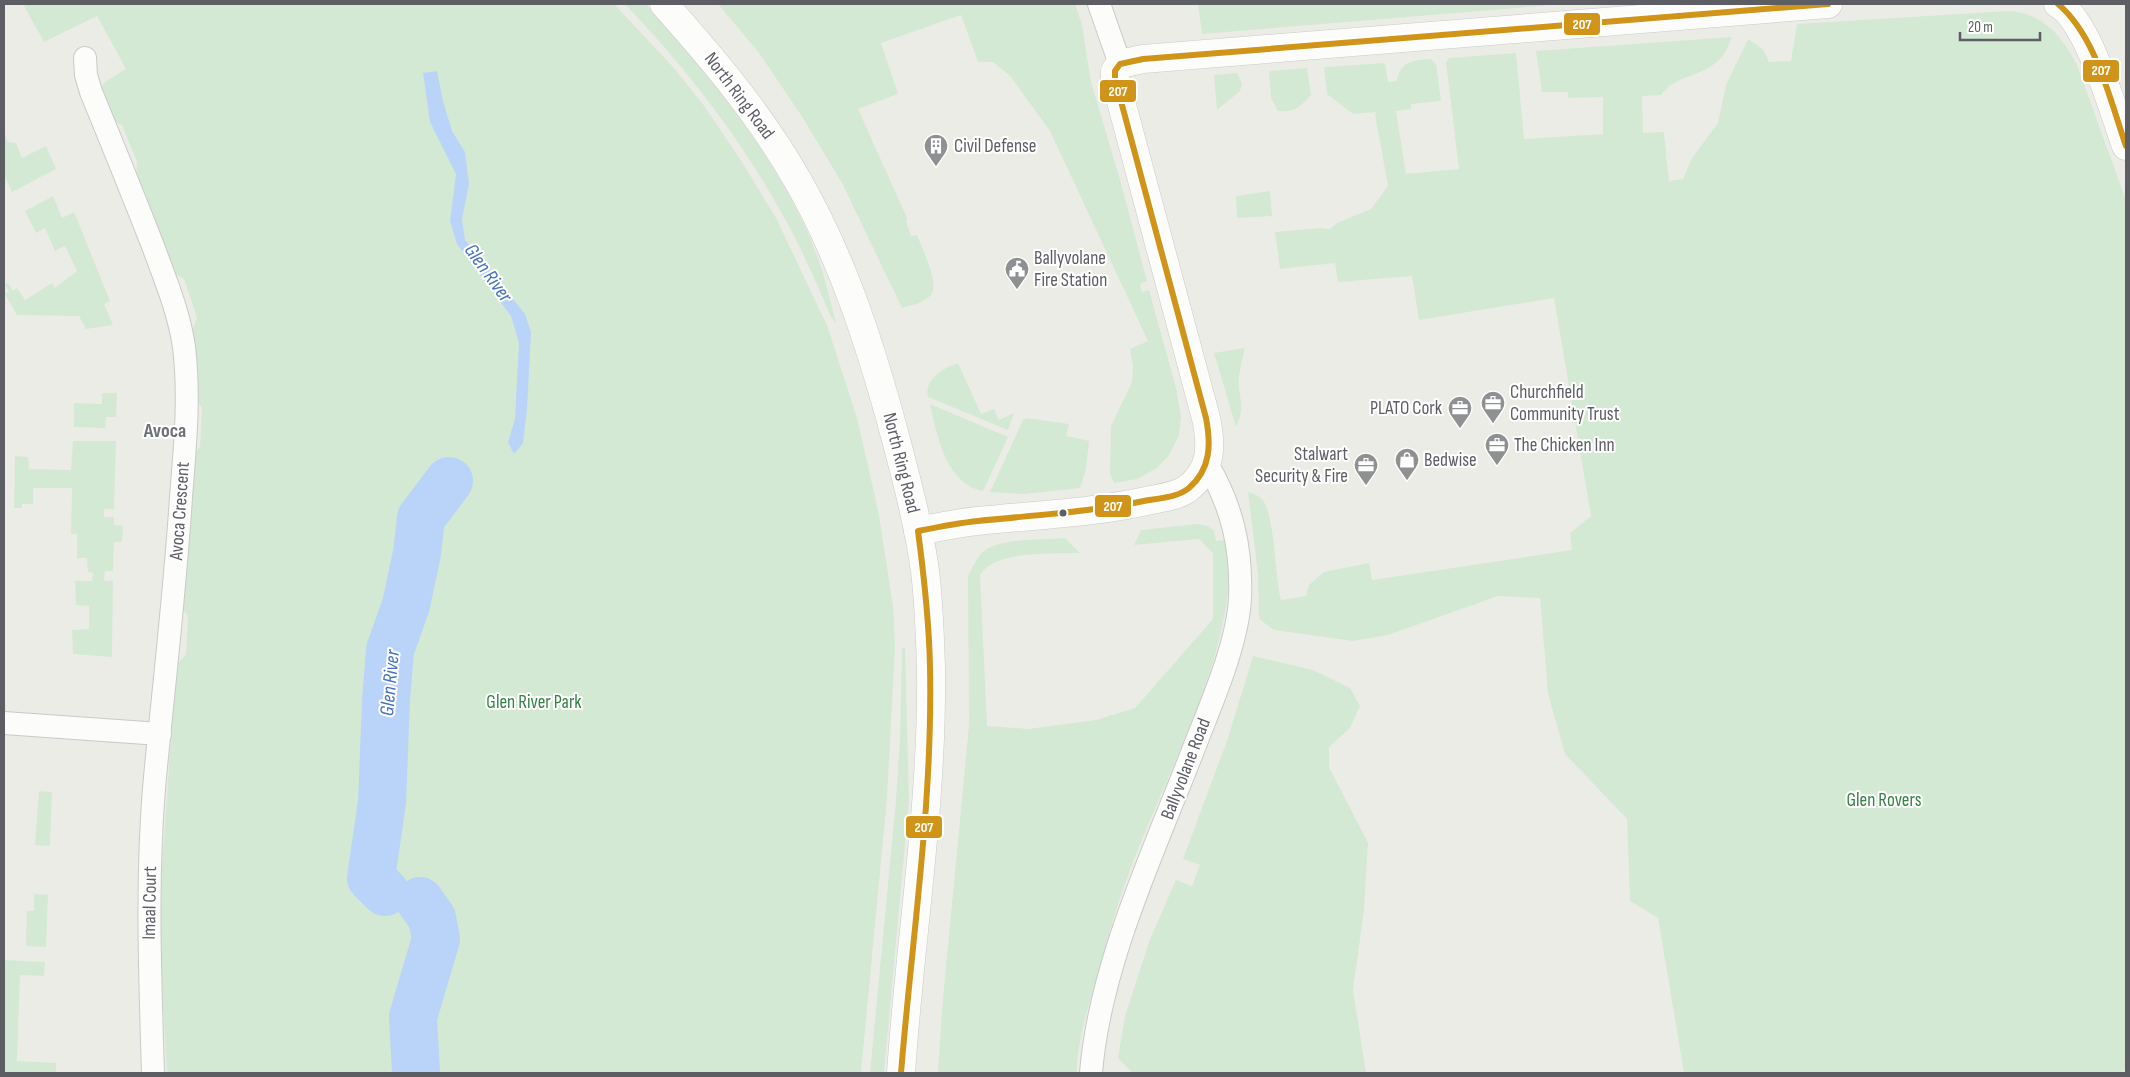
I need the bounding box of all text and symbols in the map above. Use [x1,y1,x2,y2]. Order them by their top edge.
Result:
scale bar [1960,10,2040,42]
line badge: 207 [1563,12,1601,36]
text: 207 [1573,16,1592,33]
text: 20 m [1968,18,1993,37]
street label: North Ring Road [699,48,779,144]
line badge: 207 [2082,59,2120,83]
text: 207 [2092,62,2111,79]
line badge: 207 [1099,79,1137,103]
text: 207 [1109,83,1128,100]
building icon: Civil Defense [923,133,949,167]
place label: Civil Defense [954,135,1036,158]
water label: Glen River [459,239,518,308]
place label: Ballyvolane Fire Station [1034,247,1107,292]
public building icon: Ballyvolane Fire Station [1004,256,1030,290]
place label: Churchfield Community Trust [1510,381,1620,426]
office icon: Churchfield Community Trust [1480,390,1506,424]
office icon: PLATO Cork [1447,395,1473,429]
place label: PLATO Cork [1370,397,1443,420]
street label: North Ring Road [877,410,925,516]
district label: Avoca [143,419,186,443]
office icon: The Chicken Inn [1484,432,1510,466]
place label: The Chicken Inn [1514,434,1615,457]
place label: Stalwart Security & Fire [1255,443,1348,488]
shop icon: Bedwise [1394,447,1420,481]
place label: Bedwise [1424,449,1477,472]
office icon: Stalwart Security & Fire [1353,452,1379,486]
street label: Avoca Crescent [165,461,195,562]
line badge: 207 [1094,494,1132,518]
text: 207 [1104,498,1123,515]
unlabelled marker [1058,508,1068,518]
water label: Glen River [375,648,405,717]
park label: Glen River Park [486,691,582,714]
street label: Ballyvolane Road [1156,715,1216,823]
park label: Glen Rovers [1847,789,1922,812]
line badge: 207 [905,815,943,839]
text: 207 [915,819,934,836]
street label: Imaal Court [138,866,162,940]

